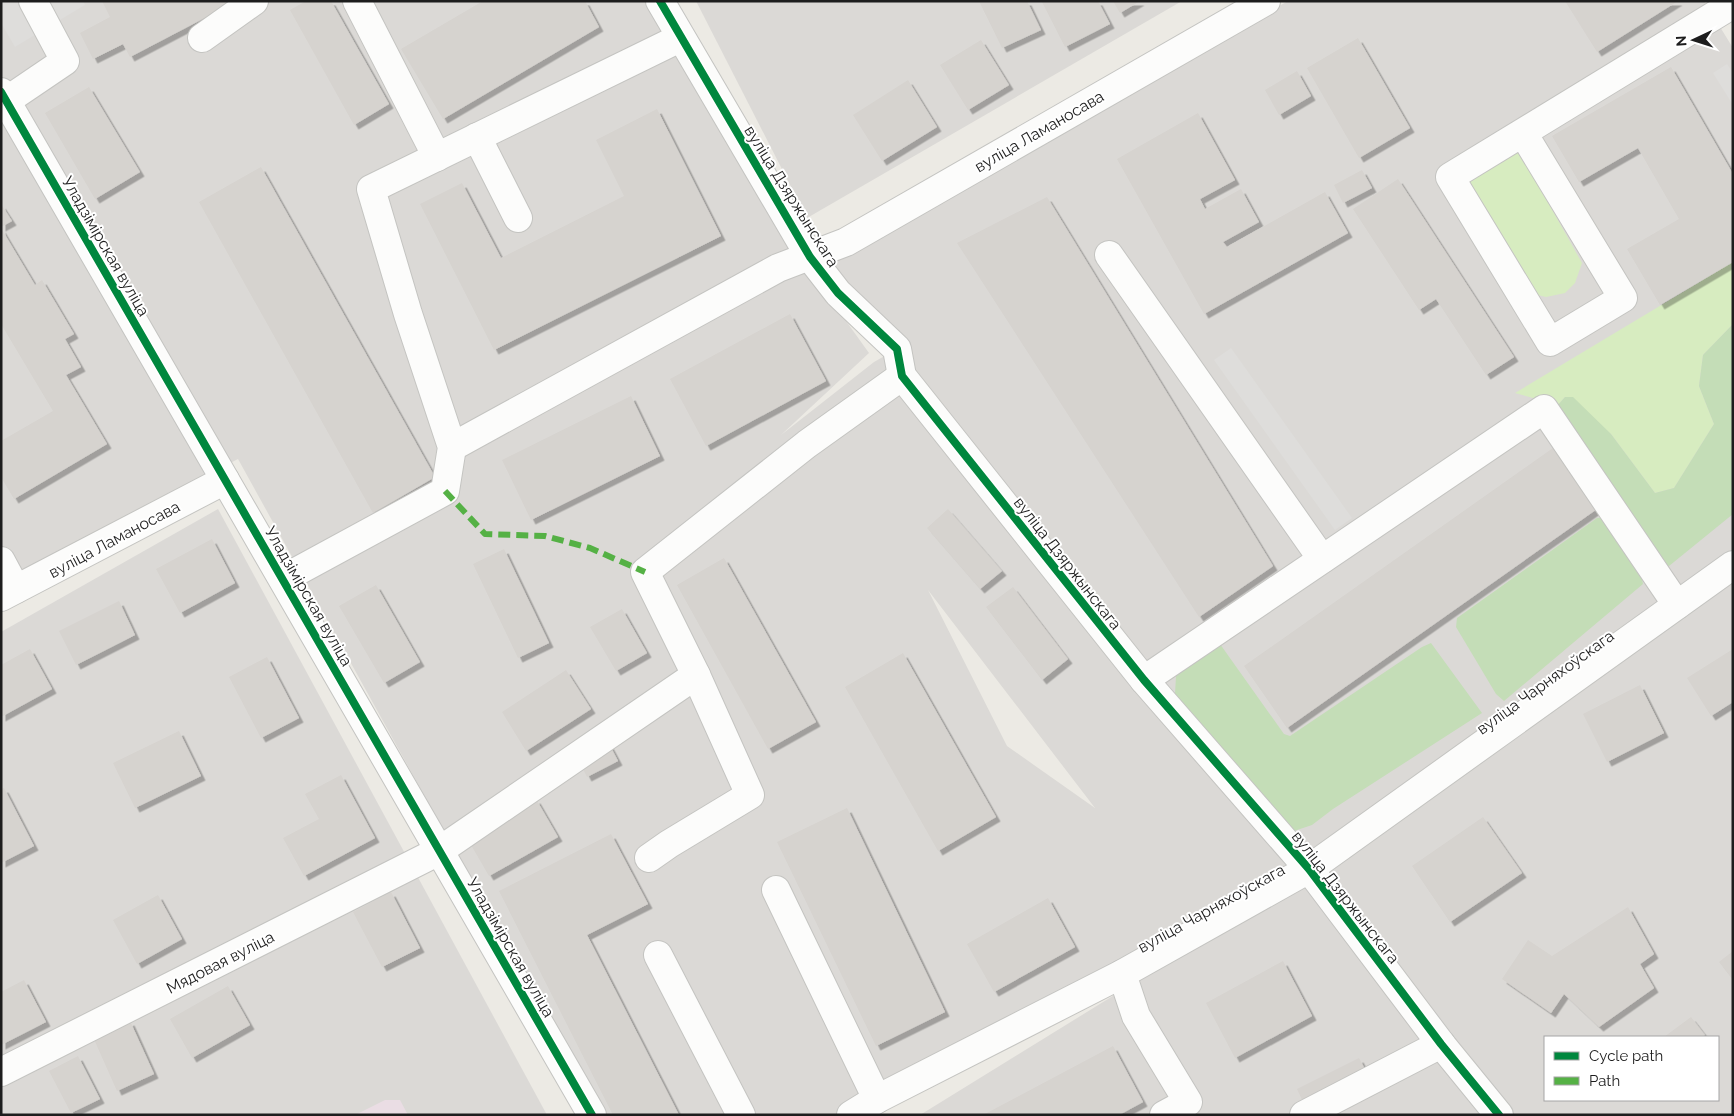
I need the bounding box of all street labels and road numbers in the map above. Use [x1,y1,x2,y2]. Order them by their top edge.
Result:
street label: вуліца Ламаносава [971,87,1107,176]
street label: вуліца Дзяржынскага [740,122,843,270]
street label: Уладзімірская вуліца [58,173,153,320]
street label: вуліца Дзяржынскага [1010,493,1125,633]
street label: вуліца Ламаносава [45,497,183,582]
street label: Уладзімірская вуліца [261,523,356,670]
street label: вуліца Чарняхоўскага [1473,626,1618,739]
street label: вуліца Дзяржынскага [1288,827,1403,967]
street label: вуліца Чарняхоўскага [1134,860,1288,957]
street label: Уладзімірская вуліца [463,874,558,1021]
street label: Мядовая вуліца [163,927,277,998]

